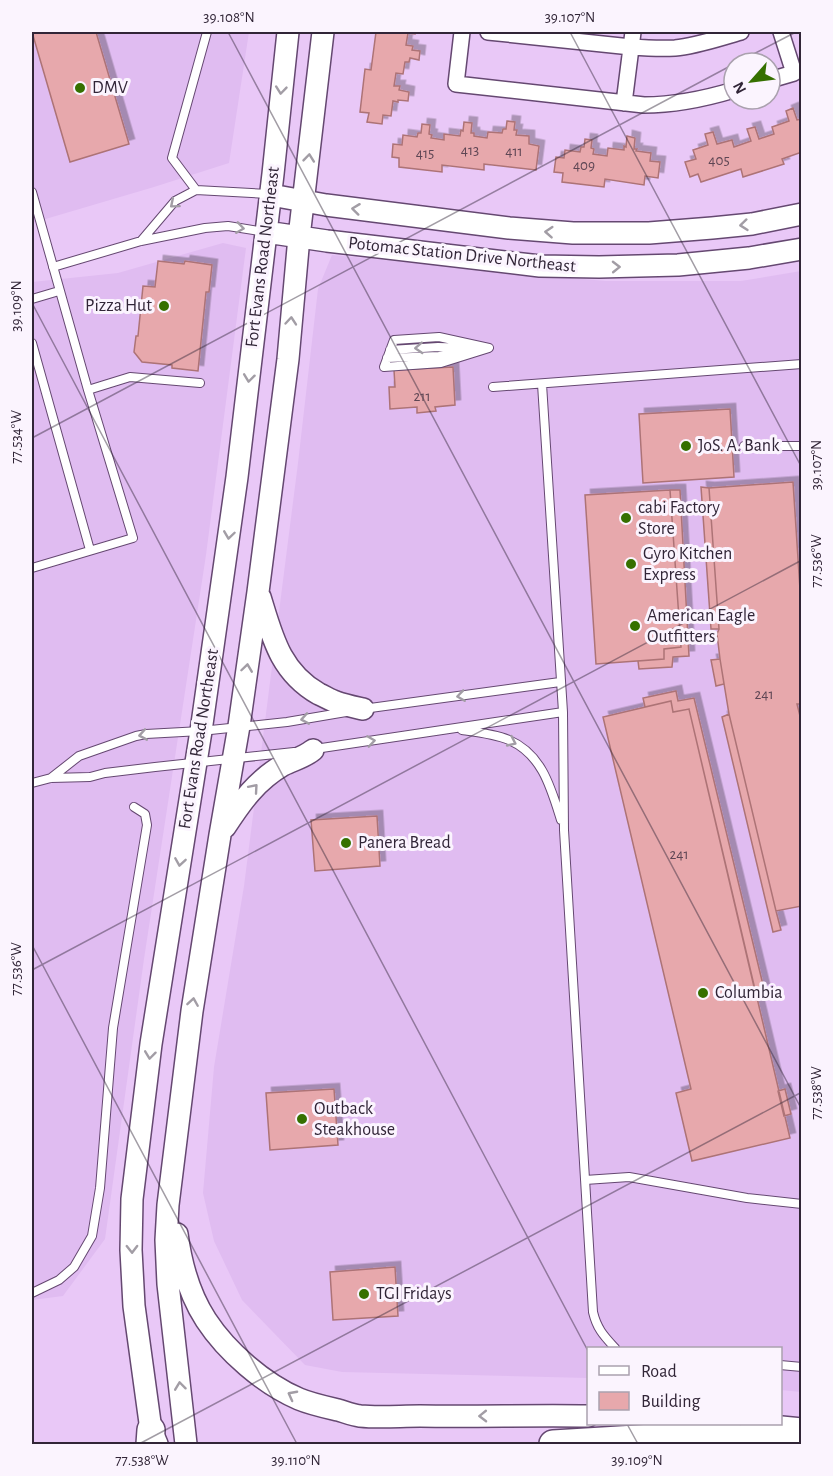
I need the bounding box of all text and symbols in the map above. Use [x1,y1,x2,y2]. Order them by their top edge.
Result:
text: 39.108°N [203,10,255,25]
text: 39.107°N [545,10,595,25]
north arrow [722,51,782,111]
place label: DMV [92,79,129,97]
text: N [730,79,749,96]
marker: DMV [73,81,87,95]
one-way arrow [276,85,288,94]
house number: 413 [461,143,479,158]
house number: 411 [505,144,523,159]
house number: 415 [416,146,434,161]
one-way arrow [302,153,314,163]
house number: 405 [708,153,730,168]
house number: 409 [573,158,595,173]
street label: Fort Evans Road Northeast [243,165,283,348]
one-way arrow [170,196,181,207]
one-way arrow [351,203,360,216]
one-way arrow [739,218,749,231]
one-way arrow [235,221,245,234]
one-way arrow [545,225,554,238]
street label: Potomac Station Drive Northeast [347,234,577,276]
one-way arrow [612,261,621,273]
text: 39.109°N [9,280,24,332]
place label: Pizza Hut [85,297,152,315]
marker: Pizza Hut [157,299,171,313]
one-way arrow [284,317,297,326]
one-way arrow [414,342,423,355]
one-way arrow [243,373,255,382]
house number: 211 [413,389,431,404]
text: 77.534°W [9,410,24,464]
place label: JoS. A. Bank [698,437,780,455]
marker: JoS. A. Bank [679,439,693,453]
text: 39.107°N [809,440,824,490]
place label: cabi Factory Store [638,499,720,538]
marker: cabi Factory Store [619,511,633,525]
one-way arrow [223,531,235,540]
text: 77.536°W [809,534,824,588]
place label: Gyro Kitchen Express [643,545,732,584]
marker: Gyro Kitchen Express [624,557,638,571]
place label: American Eagle Outfitters [647,607,755,646]
marker: American Eagle Outfitters [628,619,642,633]
street label: Fort Evans Road Northeast [176,647,222,830]
one-way arrow [241,664,253,673]
house number: 241 [754,687,774,702]
one-way arrow [456,689,465,701]
one-way arrow [301,712,311,725]
one-way arrow [139,729,148,741]
one-way arrow [505,735,516,747]
one-way arrow [366,736,376,748]
one-way arrow [247,784,258,795]
place label: Panera Bread [358,834,451,852]
marker: Panera Bread [339,836,353,850]
house number: 241 [669,847,689,862]
one-way arrow [175,858,187,867]
text: 77.536°W [9,942,24,996]
place label: Columbia [715,984,783,1002]
marker: Columbia [696,986,710,1000]
one-way arrow [187,997,199,1007]
one-way arrow [144,1050,156,1059]
text: 77.538°W [809,1066,824,1120]
place label: Outback Steakhouse [314,1100,395,1139]
marker: Outback Steakhouse [295,1112,309,1126]
one-way arrow [125,1244,138,1253]
place label: TGI Fridays [376,1285,452,1303]
marker: TGI Fridays [357,1287,371,1301]
legend [587,1347,782,1425]
text: Road [641,1363,677,1381]
one-way arrow [174,1382,186,1391]
one-way arrow [287,1390,298,1402]
text: Building [641,1393,701,1411]
one-way arrow [479,1410,488,1422]
text: 77.538°W [115,1453,169,1468]
text: 39.110°N [271,1453,321,1468]
text: 39.109°N [611,1453,663,1468]

